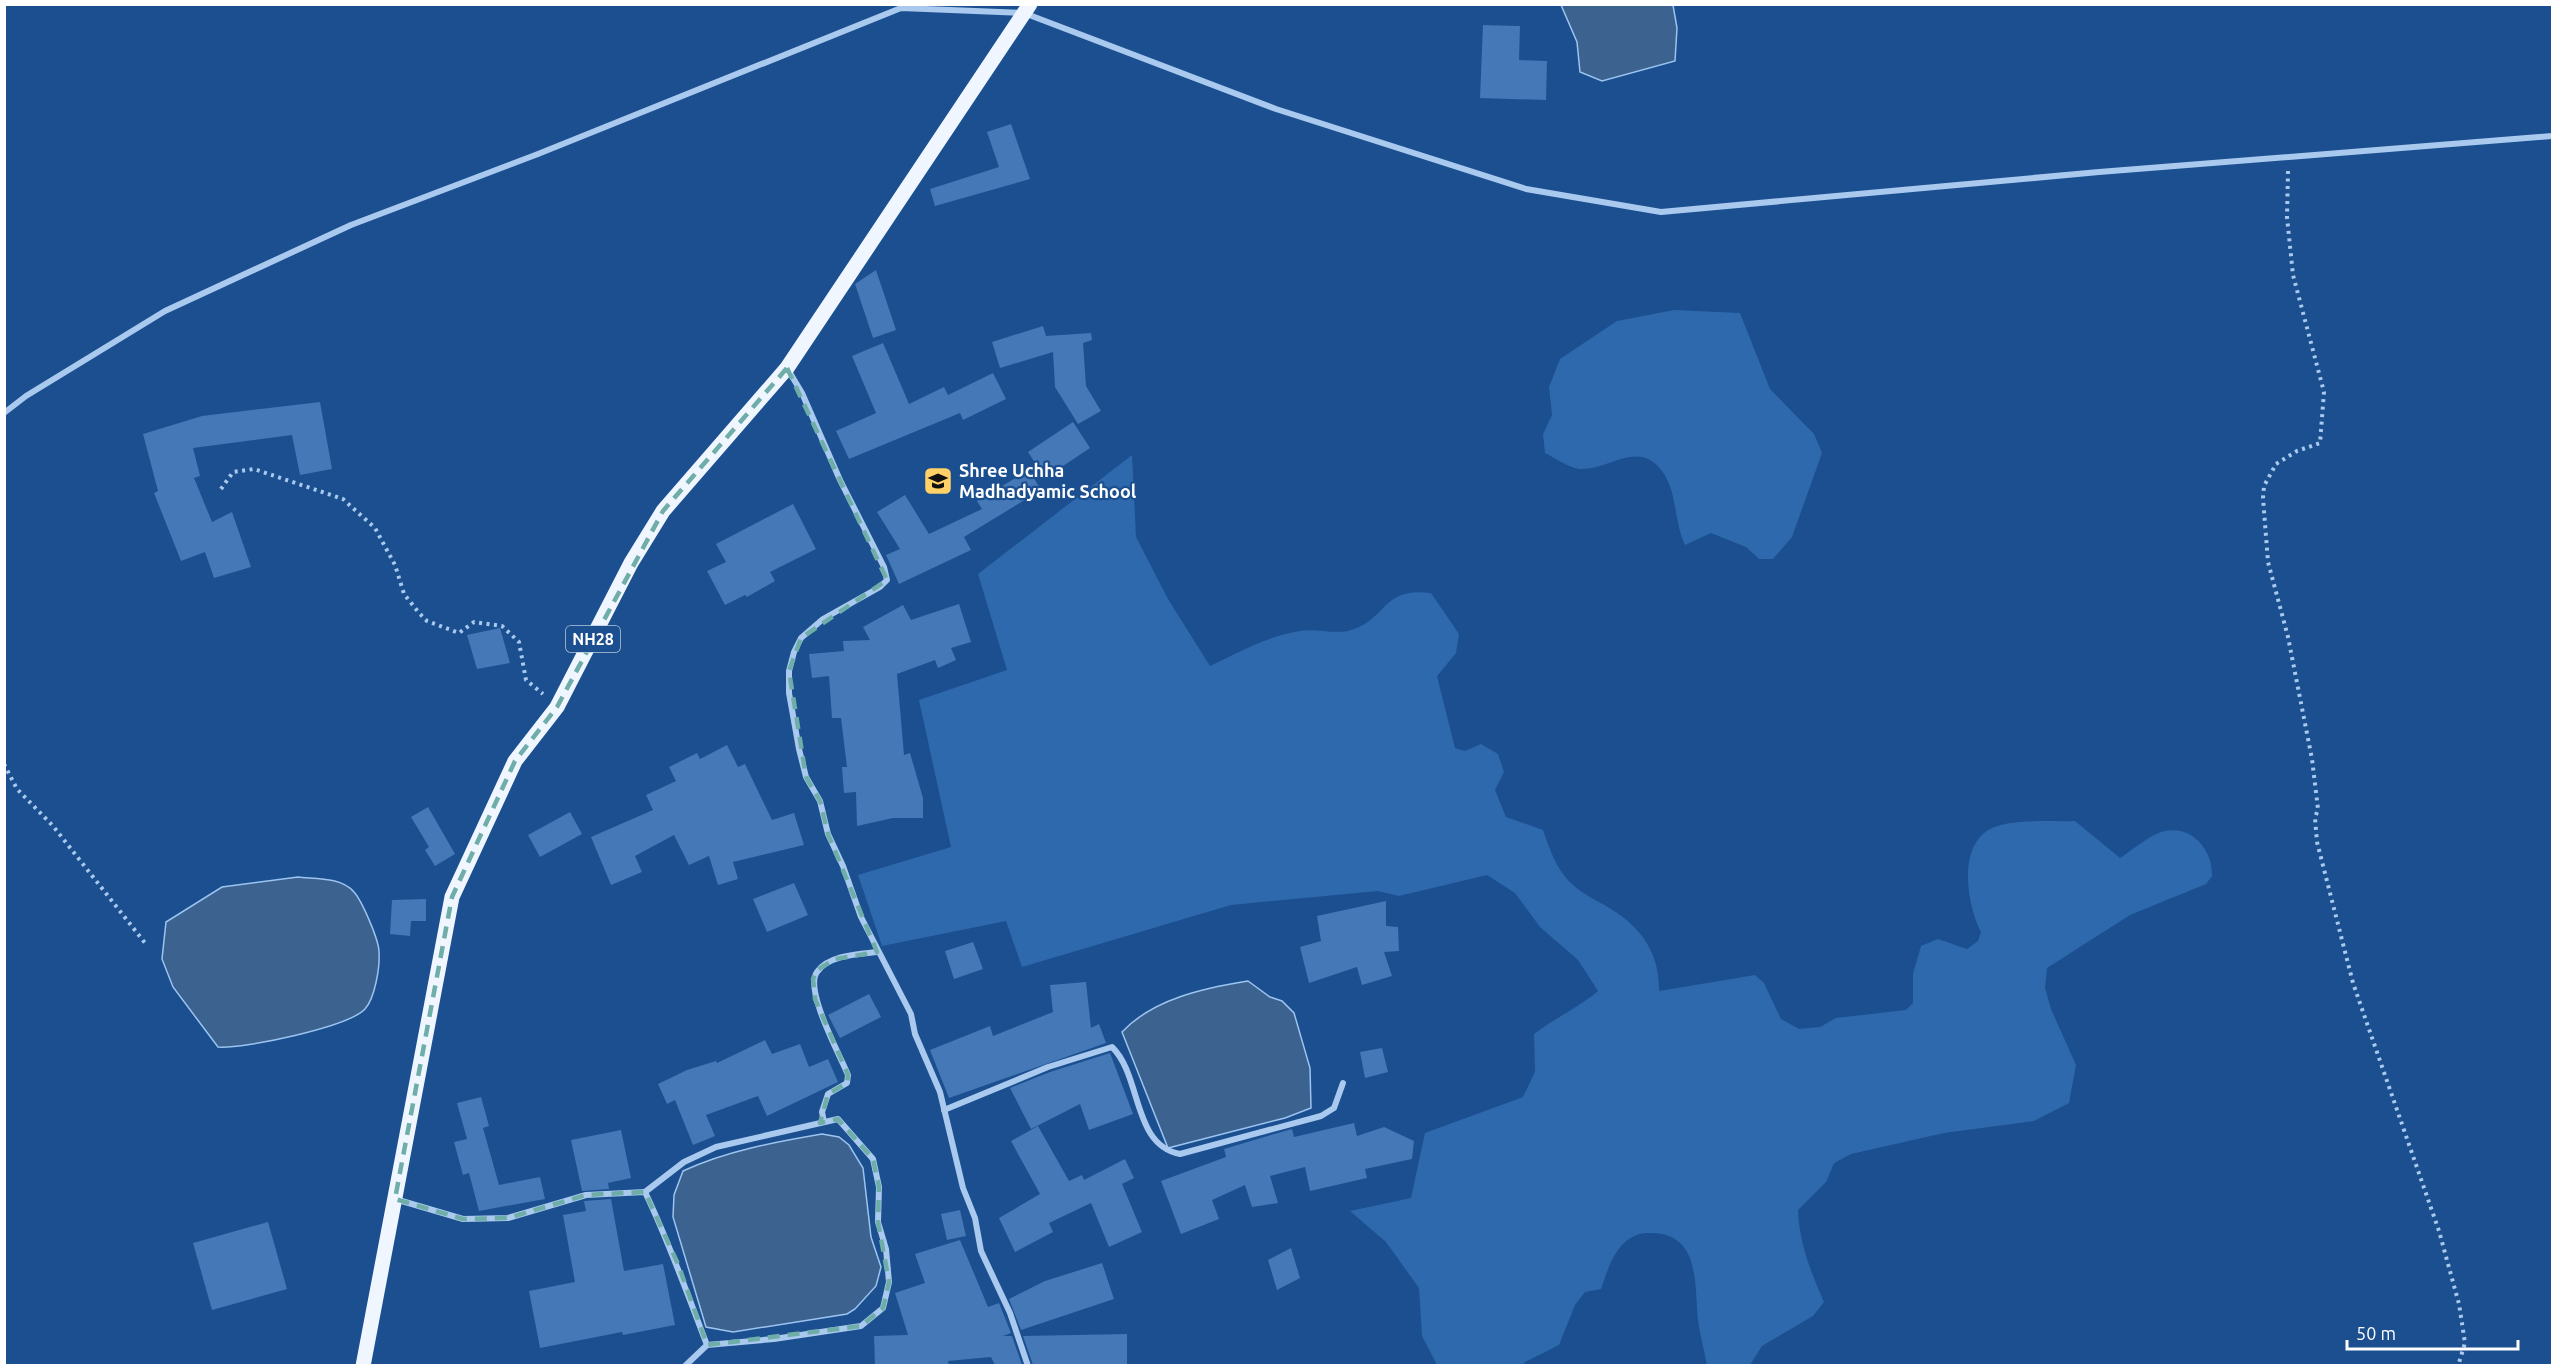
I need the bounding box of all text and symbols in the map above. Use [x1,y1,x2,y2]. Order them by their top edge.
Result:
place label: Shree Uchha Madhadyamic School [959,460,1137,501]
school or university icon: Shree Uchha Madhadyamic School [922,465,954,497]
road number: NH28 [566,626,620,652]
scale bar [2347,1313,2518,1351]
text: 50 m [2356,1323,2396,1343]

